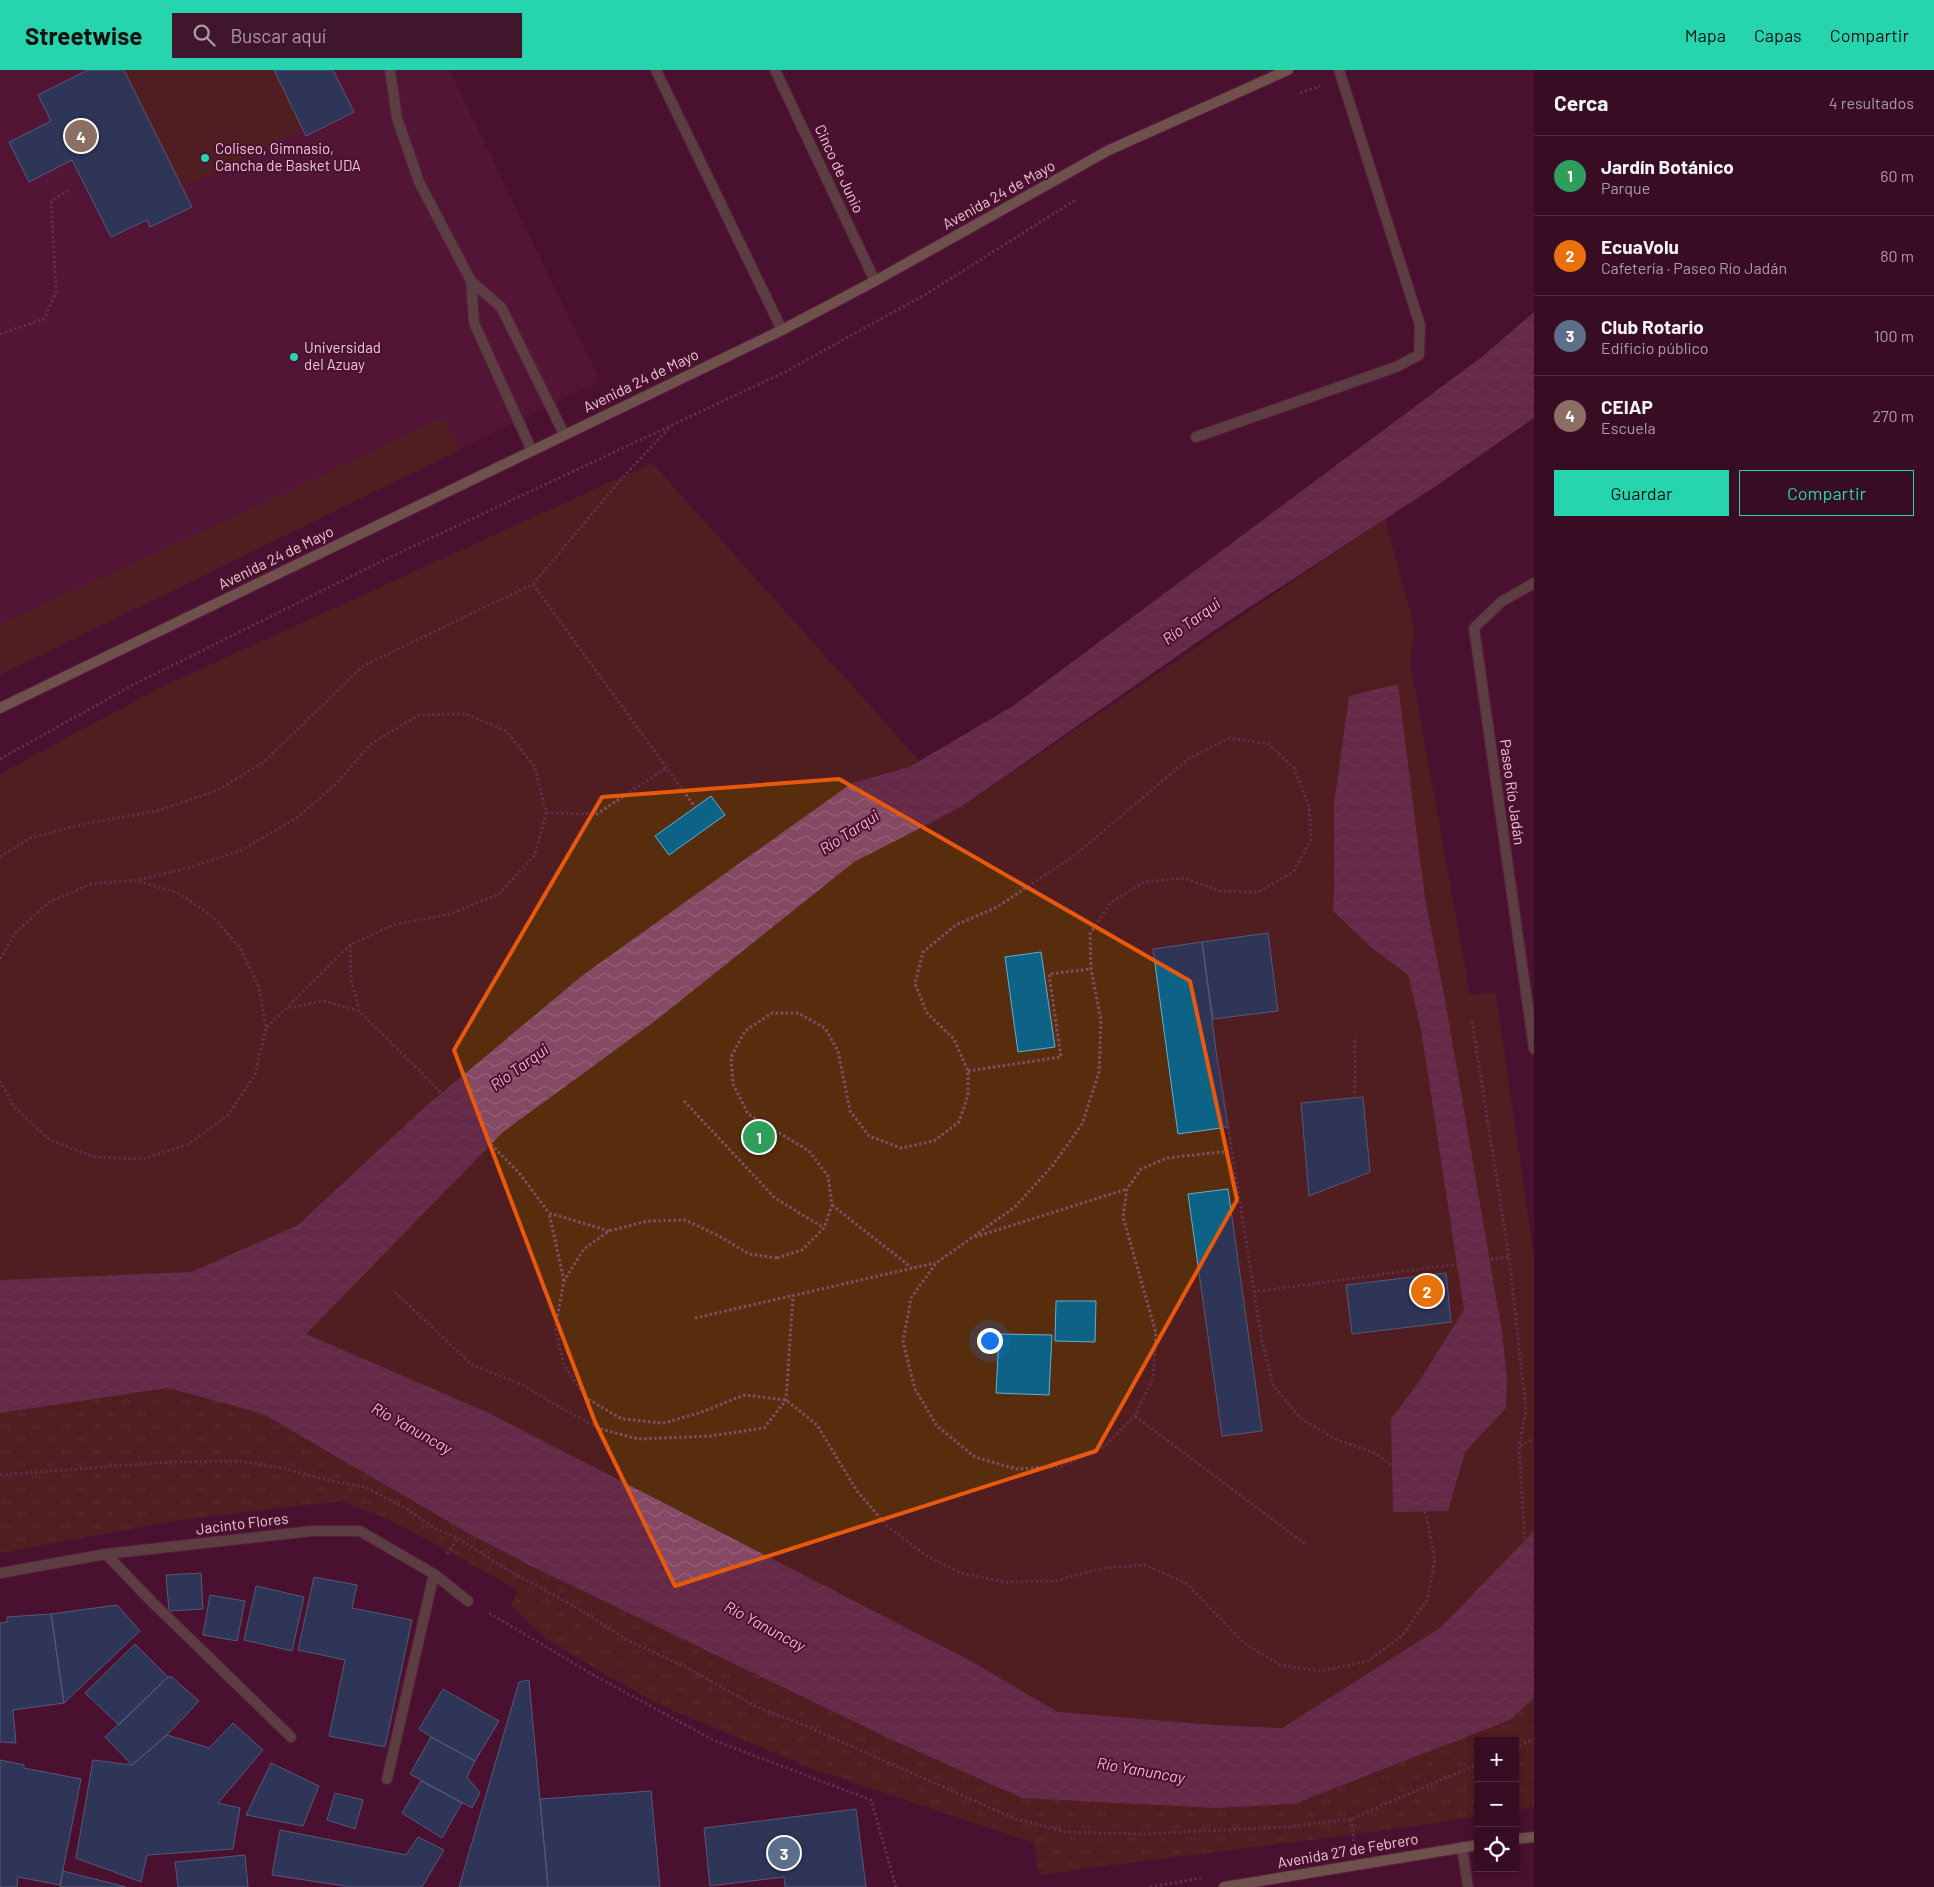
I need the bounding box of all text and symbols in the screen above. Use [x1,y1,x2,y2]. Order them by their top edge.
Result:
search box [172,13,522,58]
text: Streetwise [25,21,142,50]
icon: search [190,21,218,49]
text: Buscar aquí [230,24,326,47]
text: Mapa [1685,24,1726,46]
text: Capas [1754,24,1802,46]
text: Compartir [1830,24,1909,46]
text: Cerca [1554,90,1608,115]
text: 4 resultados [1829,93,1914,112]
pin: 4 [65,117,97,155]
street label: Cinco de Junio [812,121,868,216]
place label: Coliseo, Gimnasio, Cancha de Basket UDA [215,139,361,174]
marker: Coliseo, Gimnasio, Cancha de Basket UDA [199,152,211,164]
text: Jardín Botánico [1601,155,1734,178]
street label: Avenida 24 de Mayo [939,156,1058,233]
text: 1 [1567,166,1573,185]
text: 60 m [1880,166,1914,185]
text: Parque [1601,178,1650,197]
text: EcuaVolu [1601,235,1679,258]
text: 2 [1566,246,1574,265]
text: 80 m [1880,246,1914,265]
text: Cafetería · Paseo Río Jadán [1601,258,1787,277]
text: Club Rotario [1601,315,1704,338]
text: 3 [1566,326,1574,345]
text: 100 m [1874,326,1914,345]
place label: Universidad del Azuay [304,338,381,373]
text: Edificio público [1601,338,1709,357]
street label: Avenida 24 de Mayo [580,344,701,416]
marker: Universidad del Azuay [288,351,300,363]
text: CEIAP [1601,395,1653,418]
text: 4 [1565,406,1575,425]
text: 270 m [1872,406,1914,425]
text: Escuela [1601,418,1656,437]
button: Guardar [1554,470,1729,516]
button: Compartir [1739,470,1914,516]
street label: Avenida 24 de Mayo [215,521,336,593]
water label: Río Tarqui [1158,593,1223,648]
street label: Paseo Río Jadán [1497,738,1529,846]
water label: Río Tarqui [815,805,882,858]
water label: Río Tarqui [486,1039,551,1094]
pin: 1 [743,1118,775,1156]
pin: 2 [1411,1272,1443,1310]
your location [977,1328,1003,1354]
water label: Río Yanuncay [369,1398,457,1458]
street label: Jacinto Flores [195,1508,289,1538]
water label: Río Yanuncay [721,1596,810,1655]
map controls [1474,1737,1519,1872]
button: + [1474,1737,1519,1782]
water label: Río Yanuncay [1096,1752,1187,1787]
button: − [1474,1782,1519,1827]
button: locate [1474,1827,1519,1872]
street label: Avenida 27 de Febrero [1276,1829,1420,1871]
pin: 3 [768,1834,800,1872]

